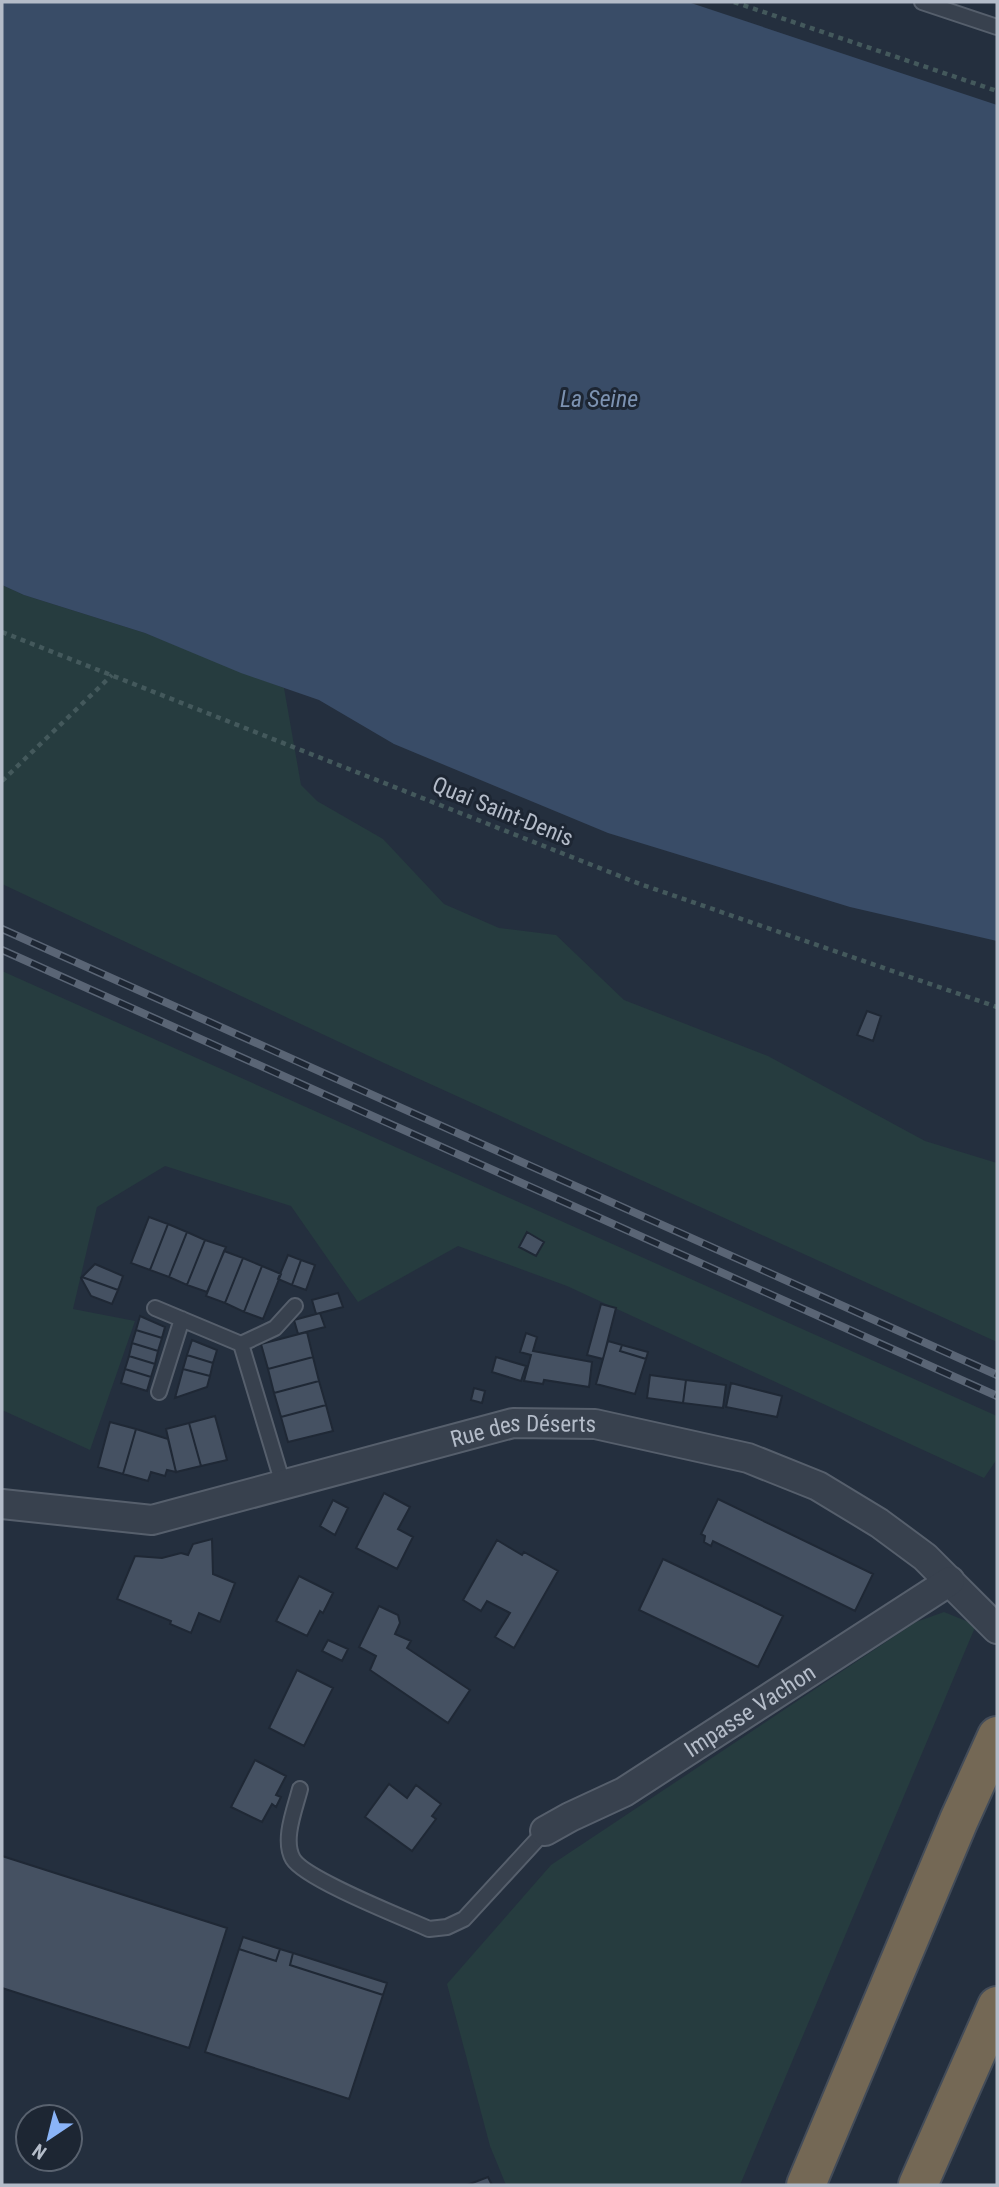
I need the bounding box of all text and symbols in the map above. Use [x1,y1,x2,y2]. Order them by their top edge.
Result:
water label: La Seine [560,385,638,413]
street label: Quai Saint-Denis [429,771,577,852]
street label: Rue des Déserts [447,1410,596,1453]
street label: Impasse Vachon [680,1659,821,1763]
north arrow [14,2103,84,2173]
text: N [28,2139,51,2164]

